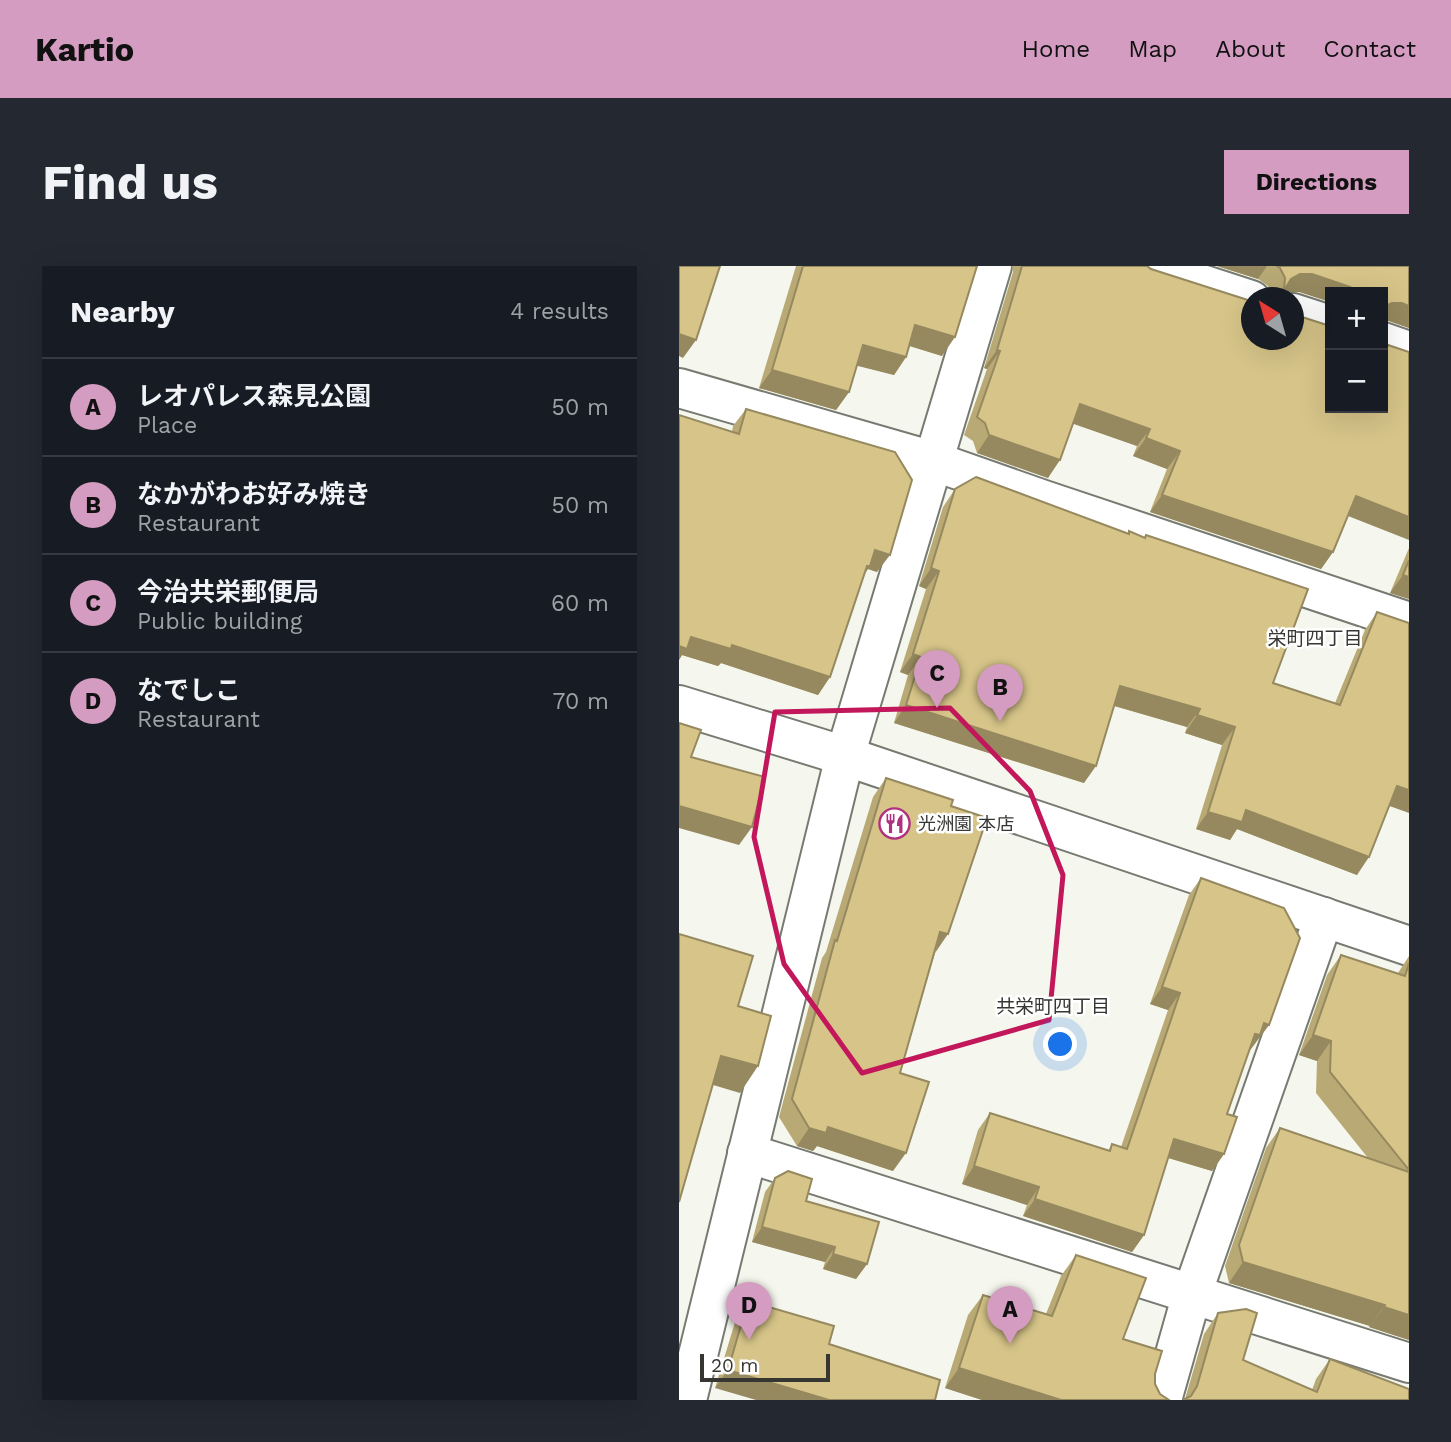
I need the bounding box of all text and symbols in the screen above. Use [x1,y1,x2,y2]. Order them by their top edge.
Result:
text: Kartio [35,30,134,69]
text: Home [1022,35,1090,63]
text: Map [1128,35,1177,63]
text: About [1215,35,1285,63]
text: Contact [1323,35,1416,63]
button: Directions [1224,150,1409,214]
text: Find us [42,153,218,211]
north arrow [1241,287,1304,350]
map controls [1325,287,1388,413]
button: + [1325,287,1388,350]
text: Nearby [70,294,175,329]
text: 4 results [510,298,609,325]
button: − [1325,350,1388,413]
text: レオパレス森見公園 [137,381,371,411]
text: A [85,394,101,421]
text: 50 m [552,394,609,421]
text: Place [137,412,197,439]
text: なかがわお好み焼き [137,479,371,509]
text: B [85,492,101,519]
text: 50 m [552,492,609,519]
text: Restaurant [137,510,260,537]
text: 今治共栄郵便局 [137,577,319,607]
text: C [85,590,101,617]
text: 60 m [551,590,609,617]
text: Public building [137,608,302,635]
district label: 栄町四丁目 [1267,627,1363,650]
pin: C [914,650,960,708]
pin: B [977,664,1023,722]
text: なでしこ [137,675,241,705]
text: D [85,688,101,715]
text: 70 m [552,688,609,715]
text: Restaurant [137,706,260,733]
restaurant icon: 光洲園 本店 [878,806,912,840]
place label: 光洲園 本店 [918,813,1014,834]
district label: 共栄町四丁目 [996,995,1110,1018]
your location [1043,1027,1077,1061]
pin: D [726,1282,772,1340]
pin: A [987,1286,1033,1344]
scale bar [700,1351,829,1383]
text: 20 m [711,1354,758,1377]

